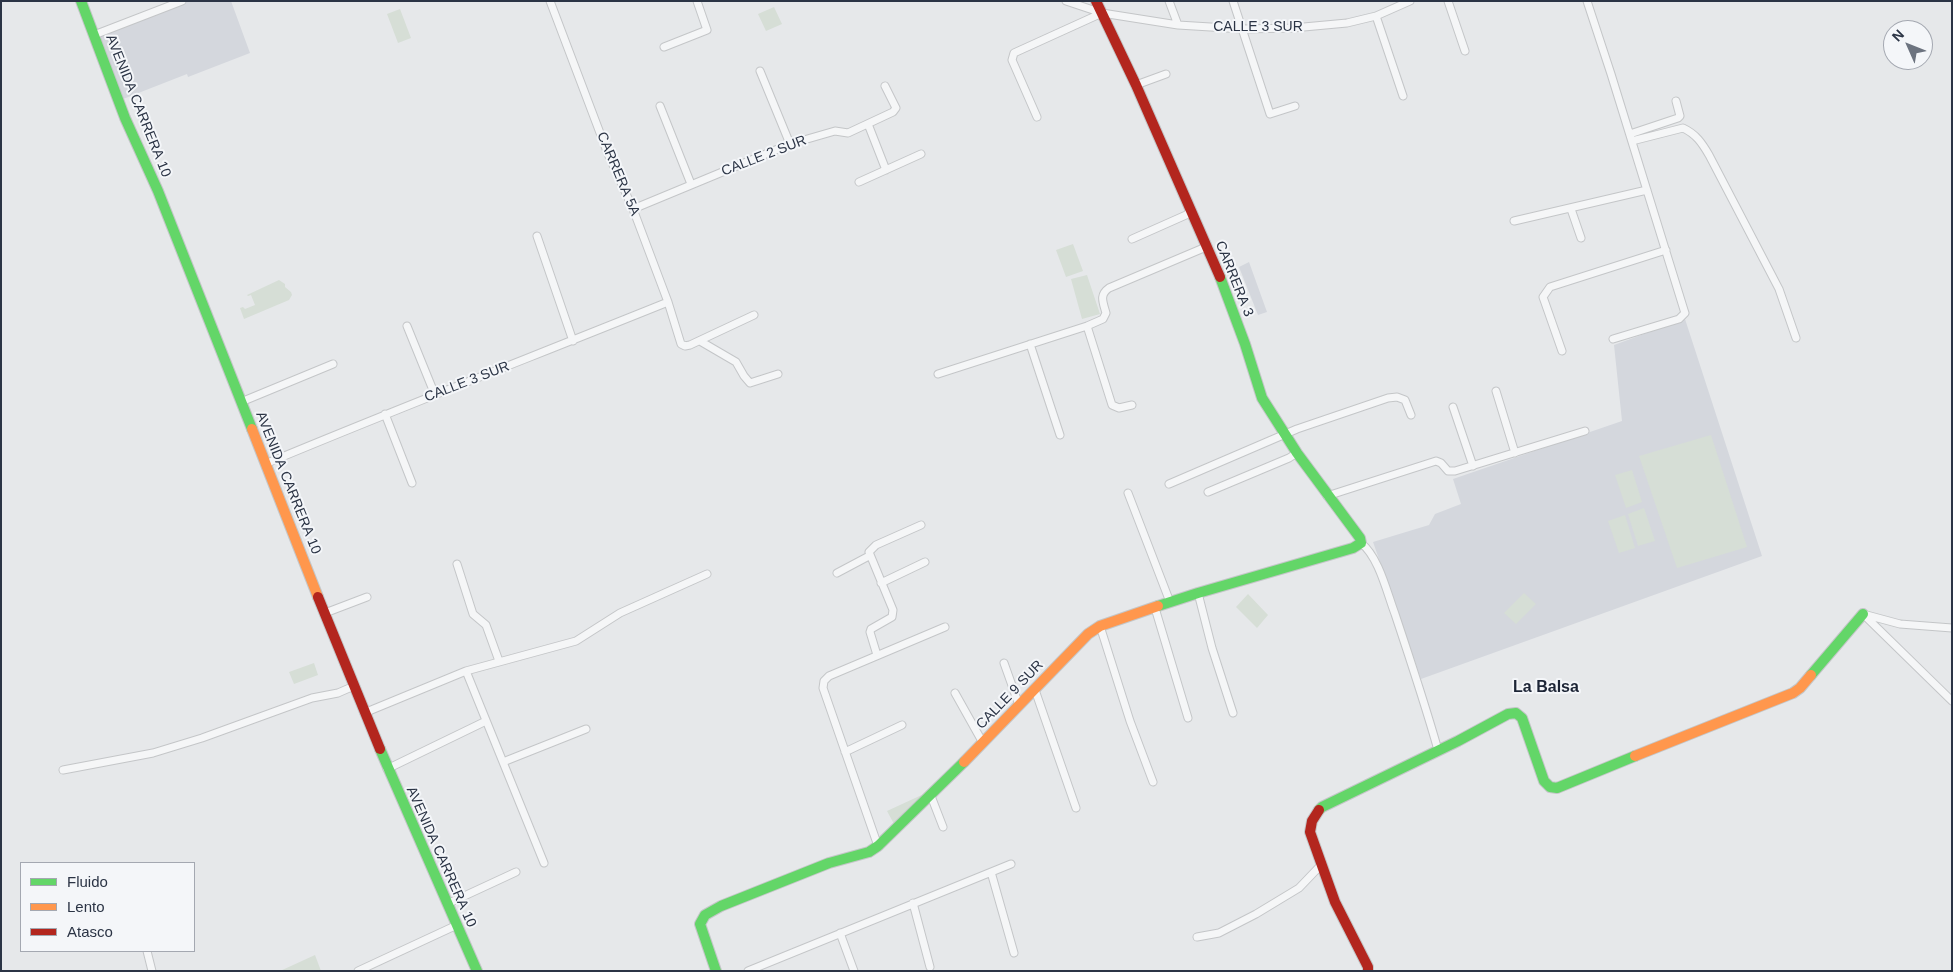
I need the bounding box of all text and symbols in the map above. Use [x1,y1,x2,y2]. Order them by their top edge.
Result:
street label: CALLE 3 SUR [1213,19,1303,35]
north arrow [1883,20,1933,70]
text: N [1889,26,1907,44]
street label: AVENIDA CARRERA 10 [102,32,174,180]
street label: CARRERA 5A [593,130,643,218]
street label: CALLE 2 SUR [719,132,809,180]
street label: CARRERA 3 [1211,239,1257,319]
street label: CALLE 3 SUR [422,358,512,406]
street label: AVENIDA CARRERA 10 [252,409,324,557]
street label: CALLE 9 SUR [973,657,1047,733]
district label: La Balsa [1513,678,1579,698]
street label: AVENIDA CARRERA 10 [402,784,480,930]
legend [20,862,195,952]
text: Fluido [67,873,108,890]
text: Lento [67,898,105,915]
text: Atasco [67,923,113,940]

